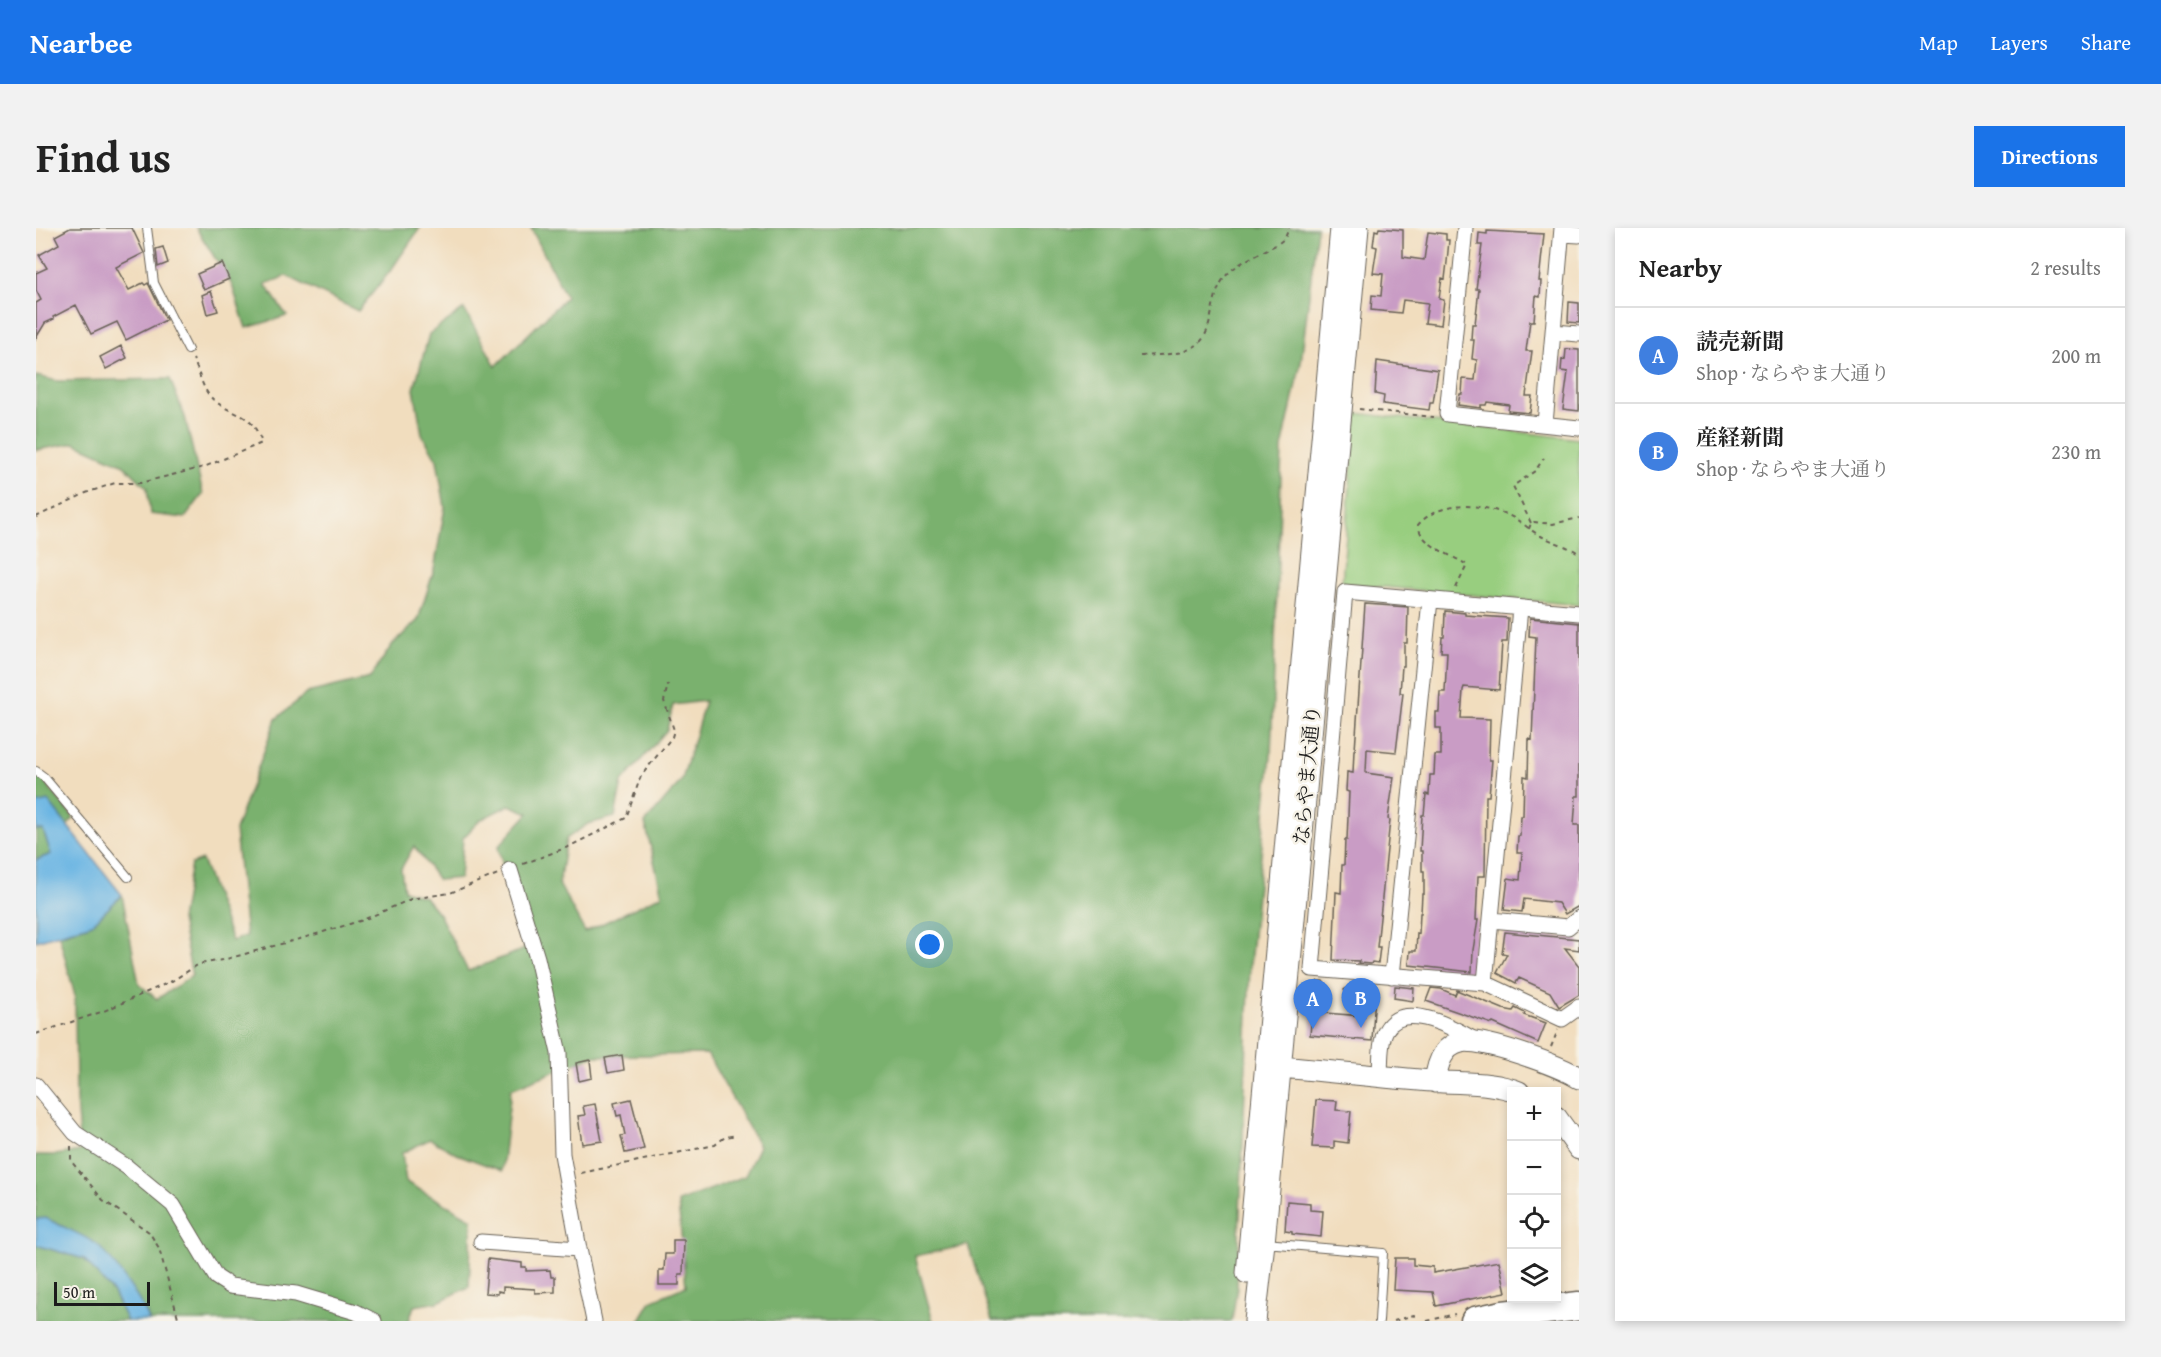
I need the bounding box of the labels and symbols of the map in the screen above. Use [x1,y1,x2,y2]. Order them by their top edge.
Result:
street label: ならやま大通り [1286,704,1327,846]
your location [915,930,944,959]
pin: B [1342,978,1380,1028]
pin: A [1294,980,1332,1029]
scale bar [54,1279,150,1306]

